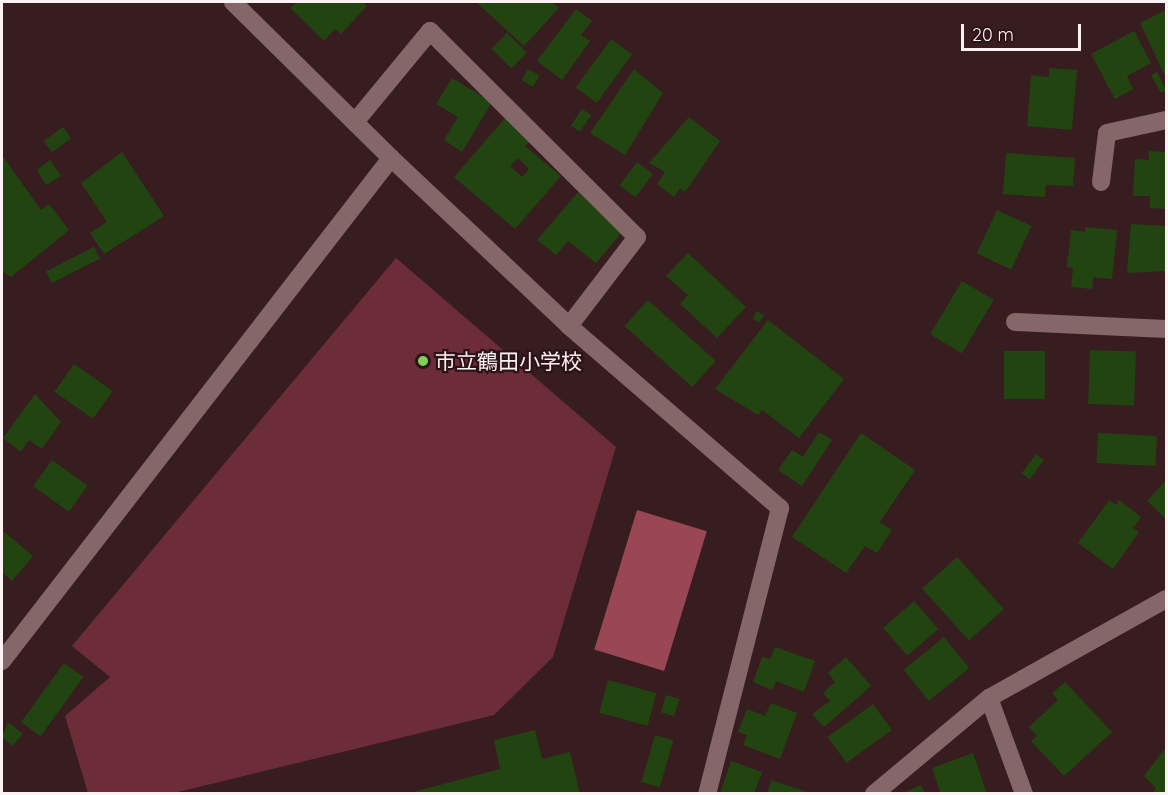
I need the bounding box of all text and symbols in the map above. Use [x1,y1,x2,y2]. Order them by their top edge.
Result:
scale bar [964,12,1084,50]
text: 20 m [972,23,1014,46]
place label: 市立鶴田小学校 [435,348,582,374]
marker: 市立鶴田小学校 [416,354,430,368]

